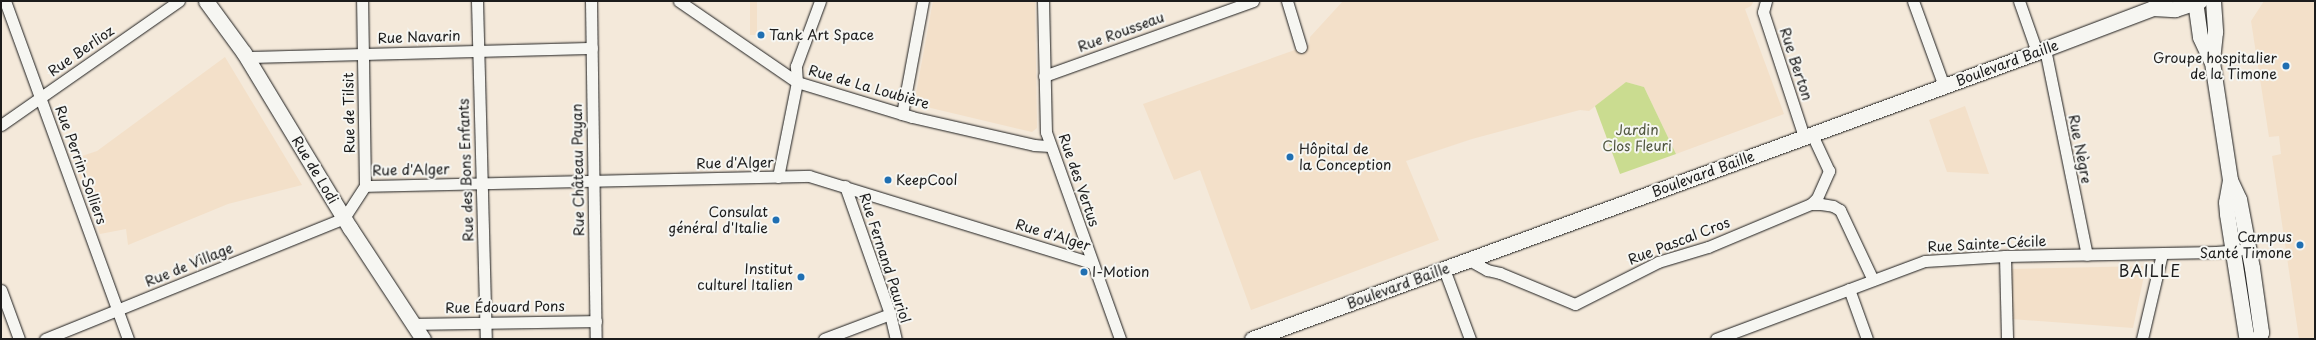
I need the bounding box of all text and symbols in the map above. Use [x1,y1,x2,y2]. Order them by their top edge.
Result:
street label: Rue Rousseau [1074,8,1168,56]
street label: Rue Berlioz [45,22,117,80]
street label: Rue Berton [1776,25,1816,103]
street label: Rue Navarin [377,27,461,47]
place label: Tank Art Space [769,27,875,43]
marker: Tank Art Space [756,30,766,40]
street label: Boulevard Baille [1953,37,2061,89]
place label: Groupe hospitalier de la Timone [2152,50,2277,82]
marker: Groupe hospitalier de la Timone [2280,60,2292,72]
street label: Rue de La Loubière [805,61,933,113]
street label: Rue de Tilsit [340,71,358,155]
street label: Rue des Bons Enfants [455,97,477,243]
street label: Rue Perrin-Solliers [51,103,111,227]
street label: Rue Château Payan [568,103,588,237]
street label: Rue Nègre [2065,113,2095,185]
park label: Jardin Clos Fleuri [1602,122,1672,154]
street label: Rue des Vertus [1055,130,1103,230]
street label: Rue de Lodi [288,132,342,208]
place label: Hôpital de la Conception [1299,141,1392,174]
street label: Boulevard Baille [1649,148,1757,200]
marker: Hôpital de la Conception [1284,151,1296,163]
street label: Rue d'Alger [696,154,774,172]
street label: Rue d'Alger [372,161,450,179]
place label: KeepCool [896,172,957,188]
marker: KeepCool [883,175,893,185]
street label: Rue Fernand Pauriol [856,189,914,327]
place label: Consulat général d'Italie [668,204,768,236]
street label: Rue Pascal Cros [1625,214,1733,268]
marker: Consulat général d'Italie [771,215,781,225]
street label: Rue d'Alger [1013,215,1093,255]
place label: Campus Santé Timone [2199,229,2292,262]
street label: Rue Sainte-Cécile [1927,232,2047,256]
street label: Rue de Village [142,239,236,291]
marker: Campus Santé Timone [2295,240,2305,250]
street label: Boulevard Baille [1344,260,1452,312]
district label: BAILLE [2119,260,2181,280]
place label: Institut culturel Italien [696,261,793,294]
place label: I-Motion [1092,264,1150,280]
marker: I-Motion [1079,267,1089,277]
marker: Institut culturel Italien [796,272,806,282]
street label: Rue Édouard Pons [444,298,566,316]

